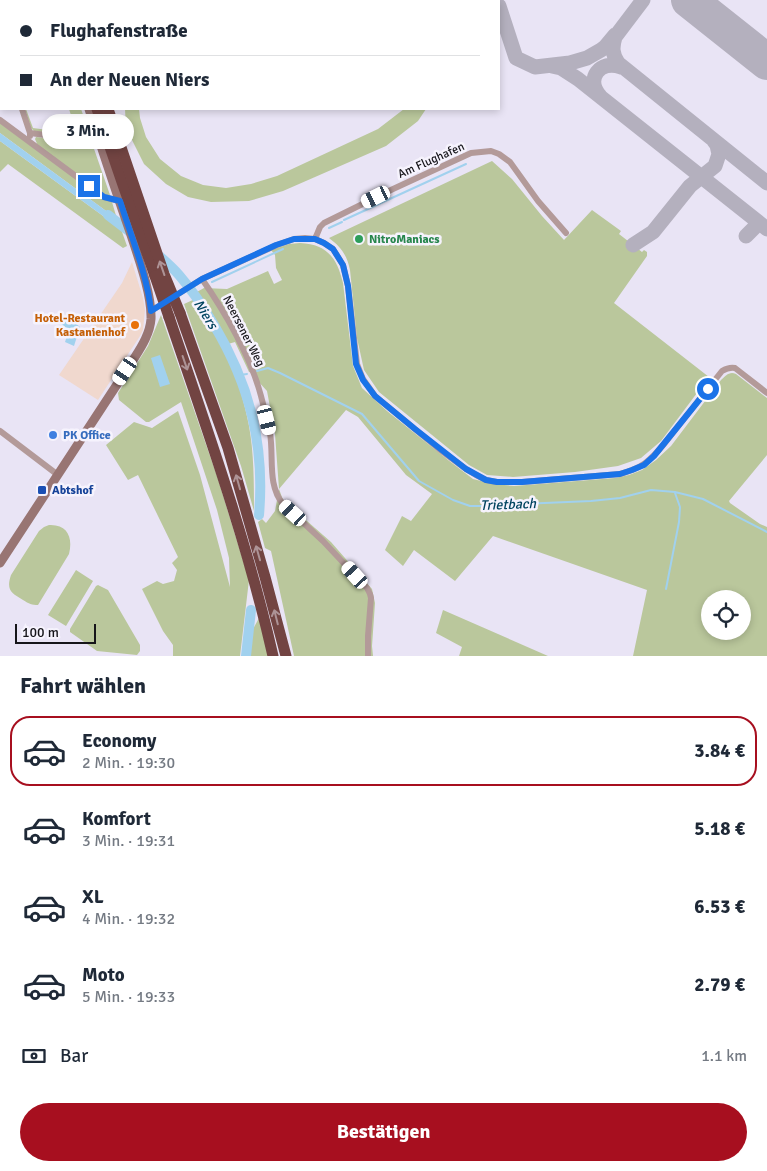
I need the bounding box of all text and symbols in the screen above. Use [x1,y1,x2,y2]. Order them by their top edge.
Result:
text: Flughafenstraße [50,19,188,43]
text: An der Neuen Niers [50,68,209,92]
callout: 3 Min. [43,114,135,148]
text: 3 Min. [66,121,110,141]
street label: Am Flughafen [396,139,467,182]
route end [78,175,100,197]
car [359,184,392,210]
place label: NitroManiacs [369,232,440,247]
marker: NitroManiacs [353,233,365,245]
one-way arrow [157,261,166,276]
street label: Neersener Weg [219,293,268,369]
water label: Niers [190,296,222,334]
place label: Hotel-Restaurant Kastanienhof [34,311,126,340]
marker: Hotel-Restaurant Kastanienhof [129,319,141,331]
car [110,354,139,388]
one-way arrow [181,355,190,370]
route start [697,378,719,400]
car [256,404,277,436]
place label: PK Office [63,428,111,443]
marker: PK Office [47,429,59,441]
one-way arrow [232,474,242,490]
place label: Abtshof [52,483,94,498]
marker: Abtshof [36,484,48,496]
water label: Trietbach [480,495,537,514]
car [276,497,309,529]
one-way arrow [253,545,263,561]
car [339,559,370,591]
map controls [701,590,751,640]
button: locate [701,590,751,640]
one-way arrow [270,609,280,625]
scale bar [15,621,96,644]
text: 100 m [22,624,59,641]
text: Fahrt wählen [20,672,146,699]
icon: car [22,729,67,774]
text: Economy [82,729,156,753]
text: 3.84 € [694,739,745,763]
text: 2 Min. · 19:30 [82,753,175,773]
icon: car [22,807,67,852]
text: Komfort [82,807,151,831]
text: 5.18 € [694,817,745,841]
text: 3 Min. · 19:31 [82,831,175,851]
icon: car [22,885,67,930]
text: XL [82,885,104,909]
text: 6.53 € [694,895,745,919]
text: 4 Min. · 19:32 [82,909,175,929]
icon: car [22,963,67,1008]
text: Moto [82,963,125,987]
text: 2.79 € [694,973,745,997]
text: 5 Min. · 19:33 [82,987,175,1007]
icon: cash [20,1042,48,1070]
text: Bar [60,1044,88,1068]
text: 1.1 km [701,1046,747,1066]
button: Bestätigen [20,1103,747,1161]

